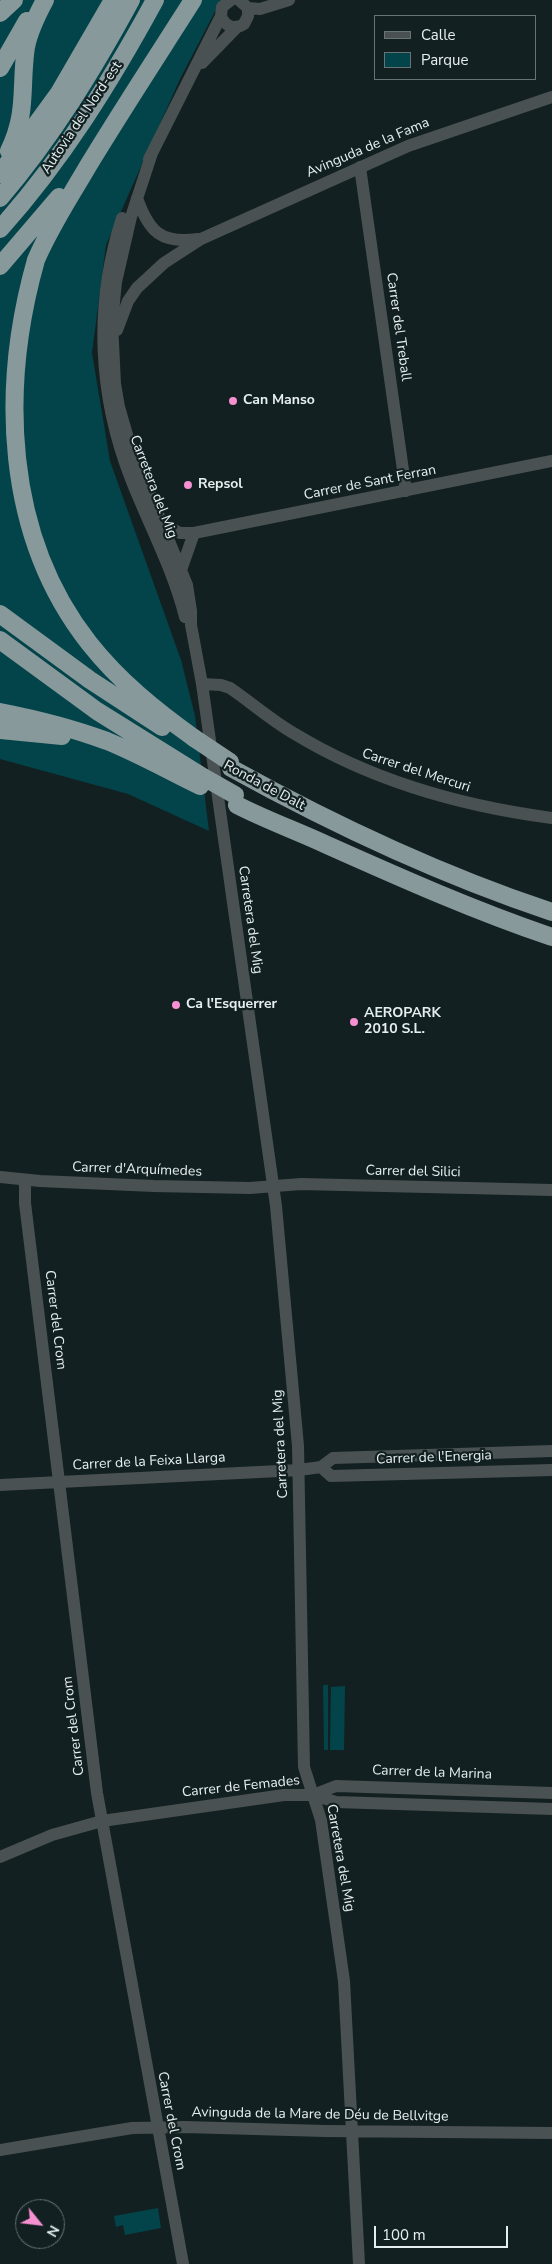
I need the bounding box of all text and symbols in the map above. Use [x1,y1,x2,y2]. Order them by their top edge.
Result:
legend [374,15,537,80]
text: Calle [421,25,456,45]
text: Parque [421,50,469,70]
street label: Autovia del Nord-est [38,59,126,177]
street label: Avinguda de la Fama [304,114,432,182]
street label: Carrer del Treball [382,272,414,382]
place label: Can Manso [243,393,315,409]
marker: Can Manso [227,395,239,407]
street label: Carretera del Mig [126,433,180,541]
street label: Carrer de Sant Ferran [302,462,438,504]
place label: Repsol [198,477,243,493]
marker: Repsol [182,479,194,491]
street label: Carrer del Mercuri [360,746,472,796]
street label: Ronda de Dalt [220,757,308,815]
street label: Carretera del Mig [234,865,266,975]
place label: Ca l'Esquerrer [186,997,277,1013]
marker: Ca l'Esquerrer [170,999,182,1011]
place label: AEROPARK 2010 S.L. [364,1006,441,1038]
marker: AEROPARK 2010 S.L. [348,1016,360,1028]
street label: Carrer d'Arquímedes [72,1159,202,1181]
street label: Carrer del Silici [365,1163,461,1181]
street label: Carrer del Crom [41,1269,69,1371]
street label: Carretera del Mig [270,1389,292,1499]
street label: Carrer de l'Energia [376,1448,492,1468]
street label: Carrer de la Feixa Llarga [72,1450,226,1474]
street label: Carrer del Crom [60,1675,88,1777]
street label: Carrer de la Marina [372,1763,492,1783]
street label: Carrer de Femades [181,1772,301,1802]
street label: Carretera del Mig [322,1803,358,1913]
street label: Carrer del Crom [153,2070,189,2172]
street label: Avinguda de la Mare de Déu de Bellvitge [191,2104,449,2126]
north arrow [15,2199,65,2249]
scale bar [377,2216,511,2248]
text: N [42,2222,64,2240]
text: 100 m [382,2225,426,2245]

